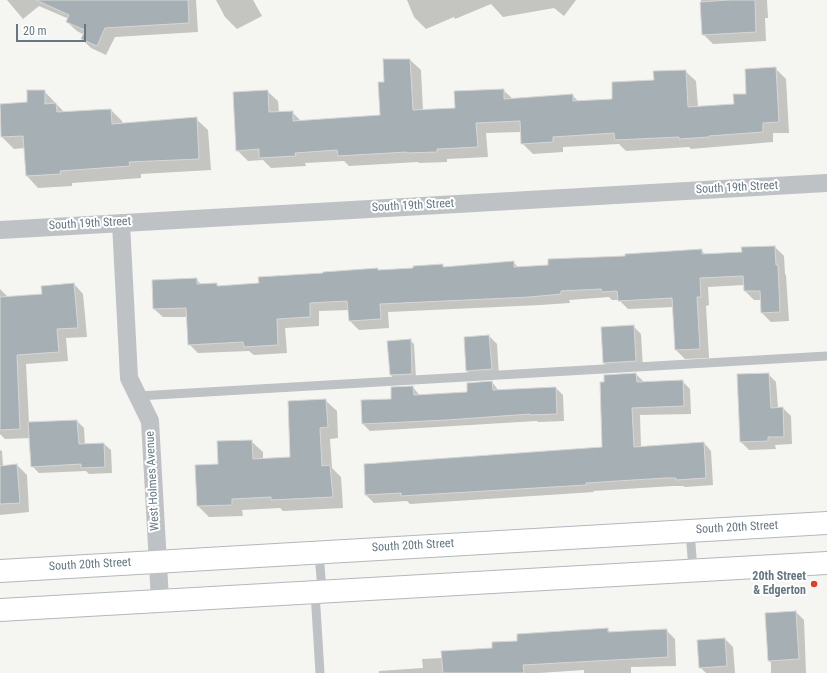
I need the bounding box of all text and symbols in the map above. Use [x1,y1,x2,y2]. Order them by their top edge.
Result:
scale bar [18,16,88,42]
text: 20 m [23,24,47,38]
street label: South 19th Street [696,179,778,197]
street label: South 19th Street [372,197,454,215]
street label: South 19th Street [49,215,131,233]
street label: West Holmes Avenue [143,431,163,531]
street label: South 20th Street [696,519,778,537]
street label: South 20th Street [372,537,454,555]
street label: South 20th Street [49,556,131,574]
place label: 20th Street & Edgerton [752,570,806,598]
marker: 20th Street & Edgerton [809,579,819,589]

